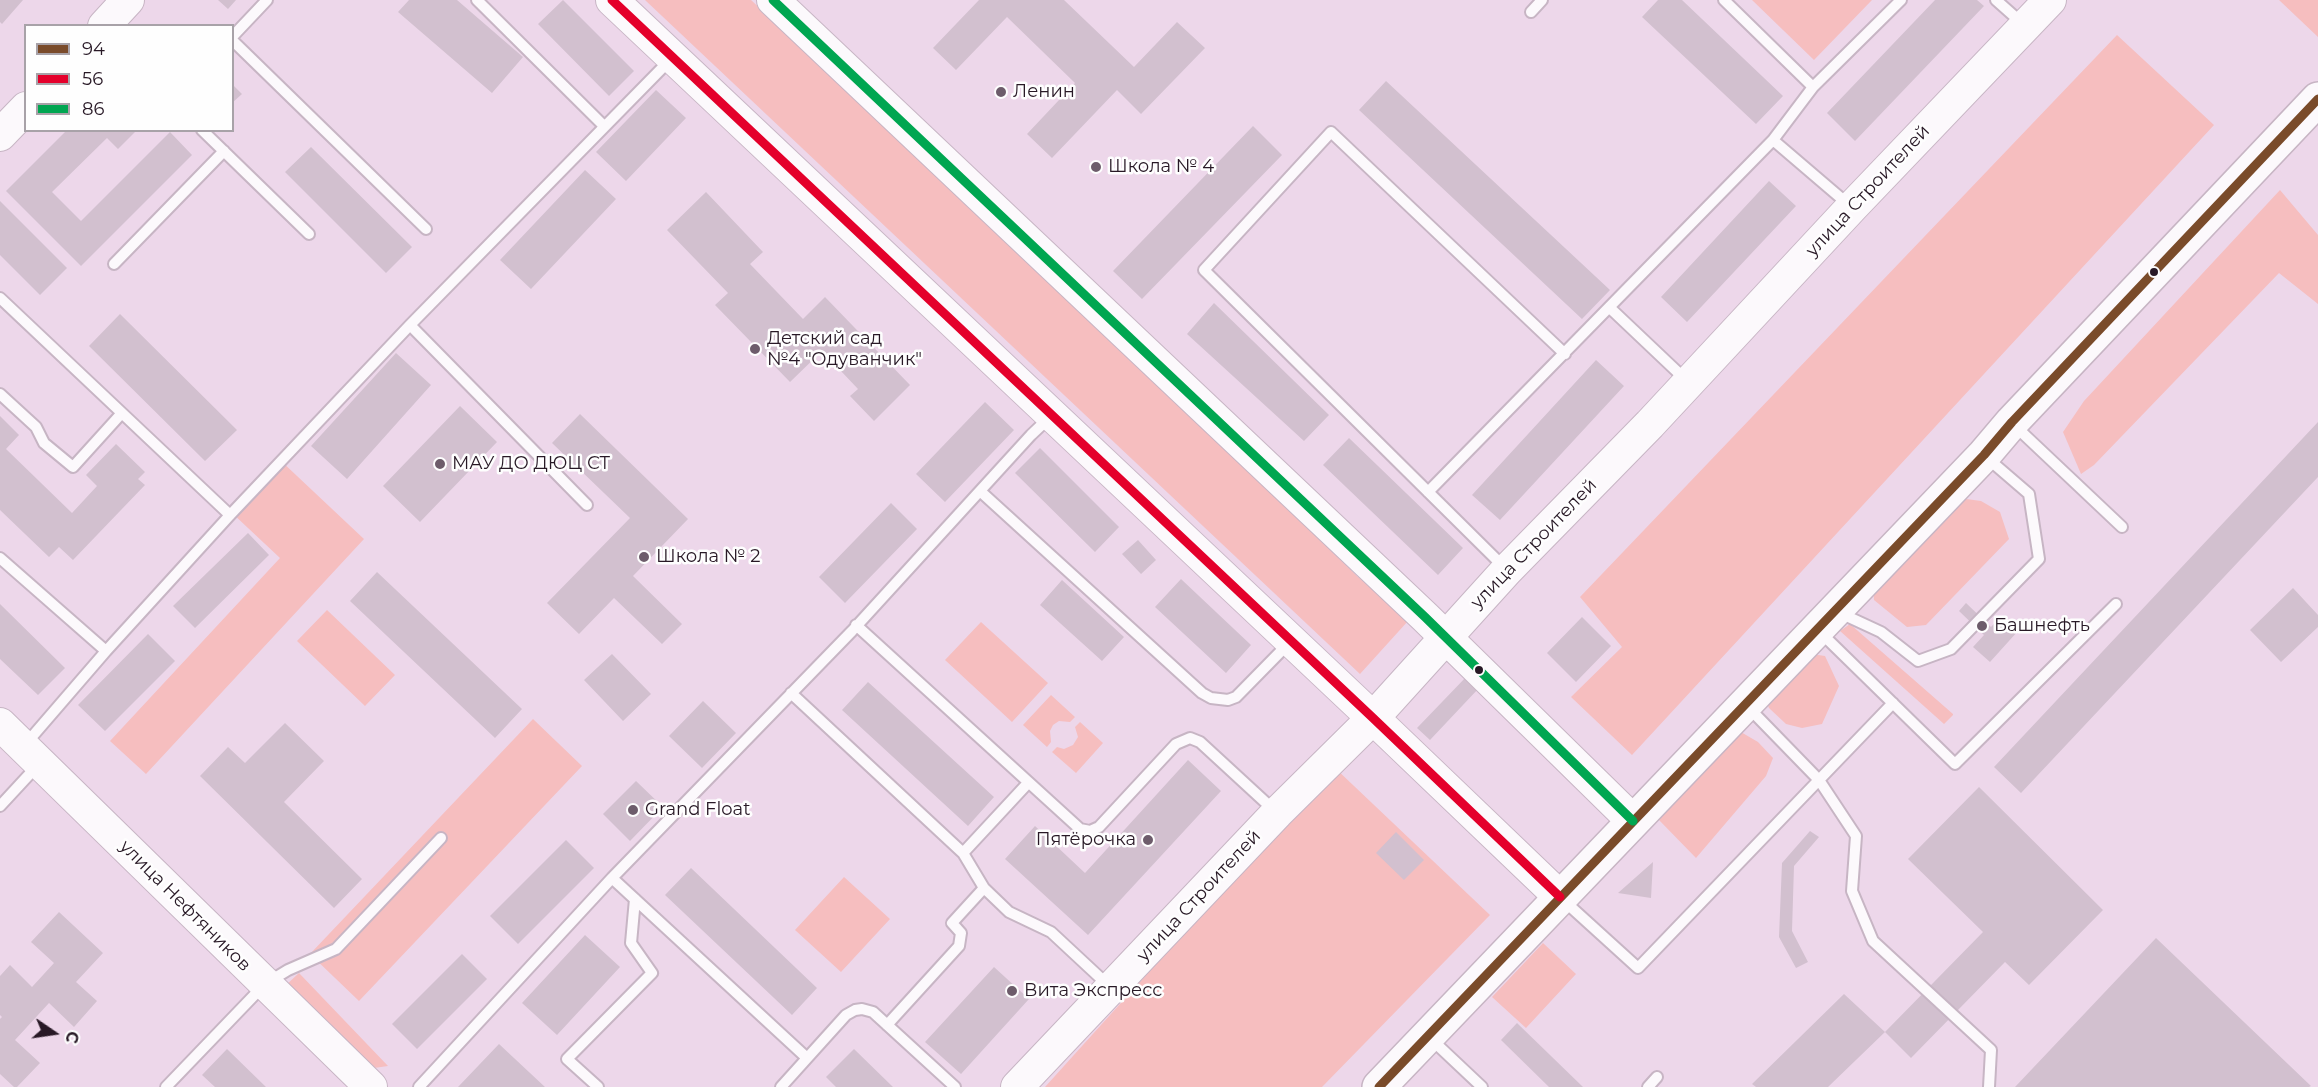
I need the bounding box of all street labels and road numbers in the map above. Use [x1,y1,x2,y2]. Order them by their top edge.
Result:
street label: улица Строителей [1801,121,1935,261]
street label: улица Строителей [1466,475,1602,613]
street label: улица Строителей [1132,826,1266,966]
street label: улица Нефтяников [115,836,255,976]

